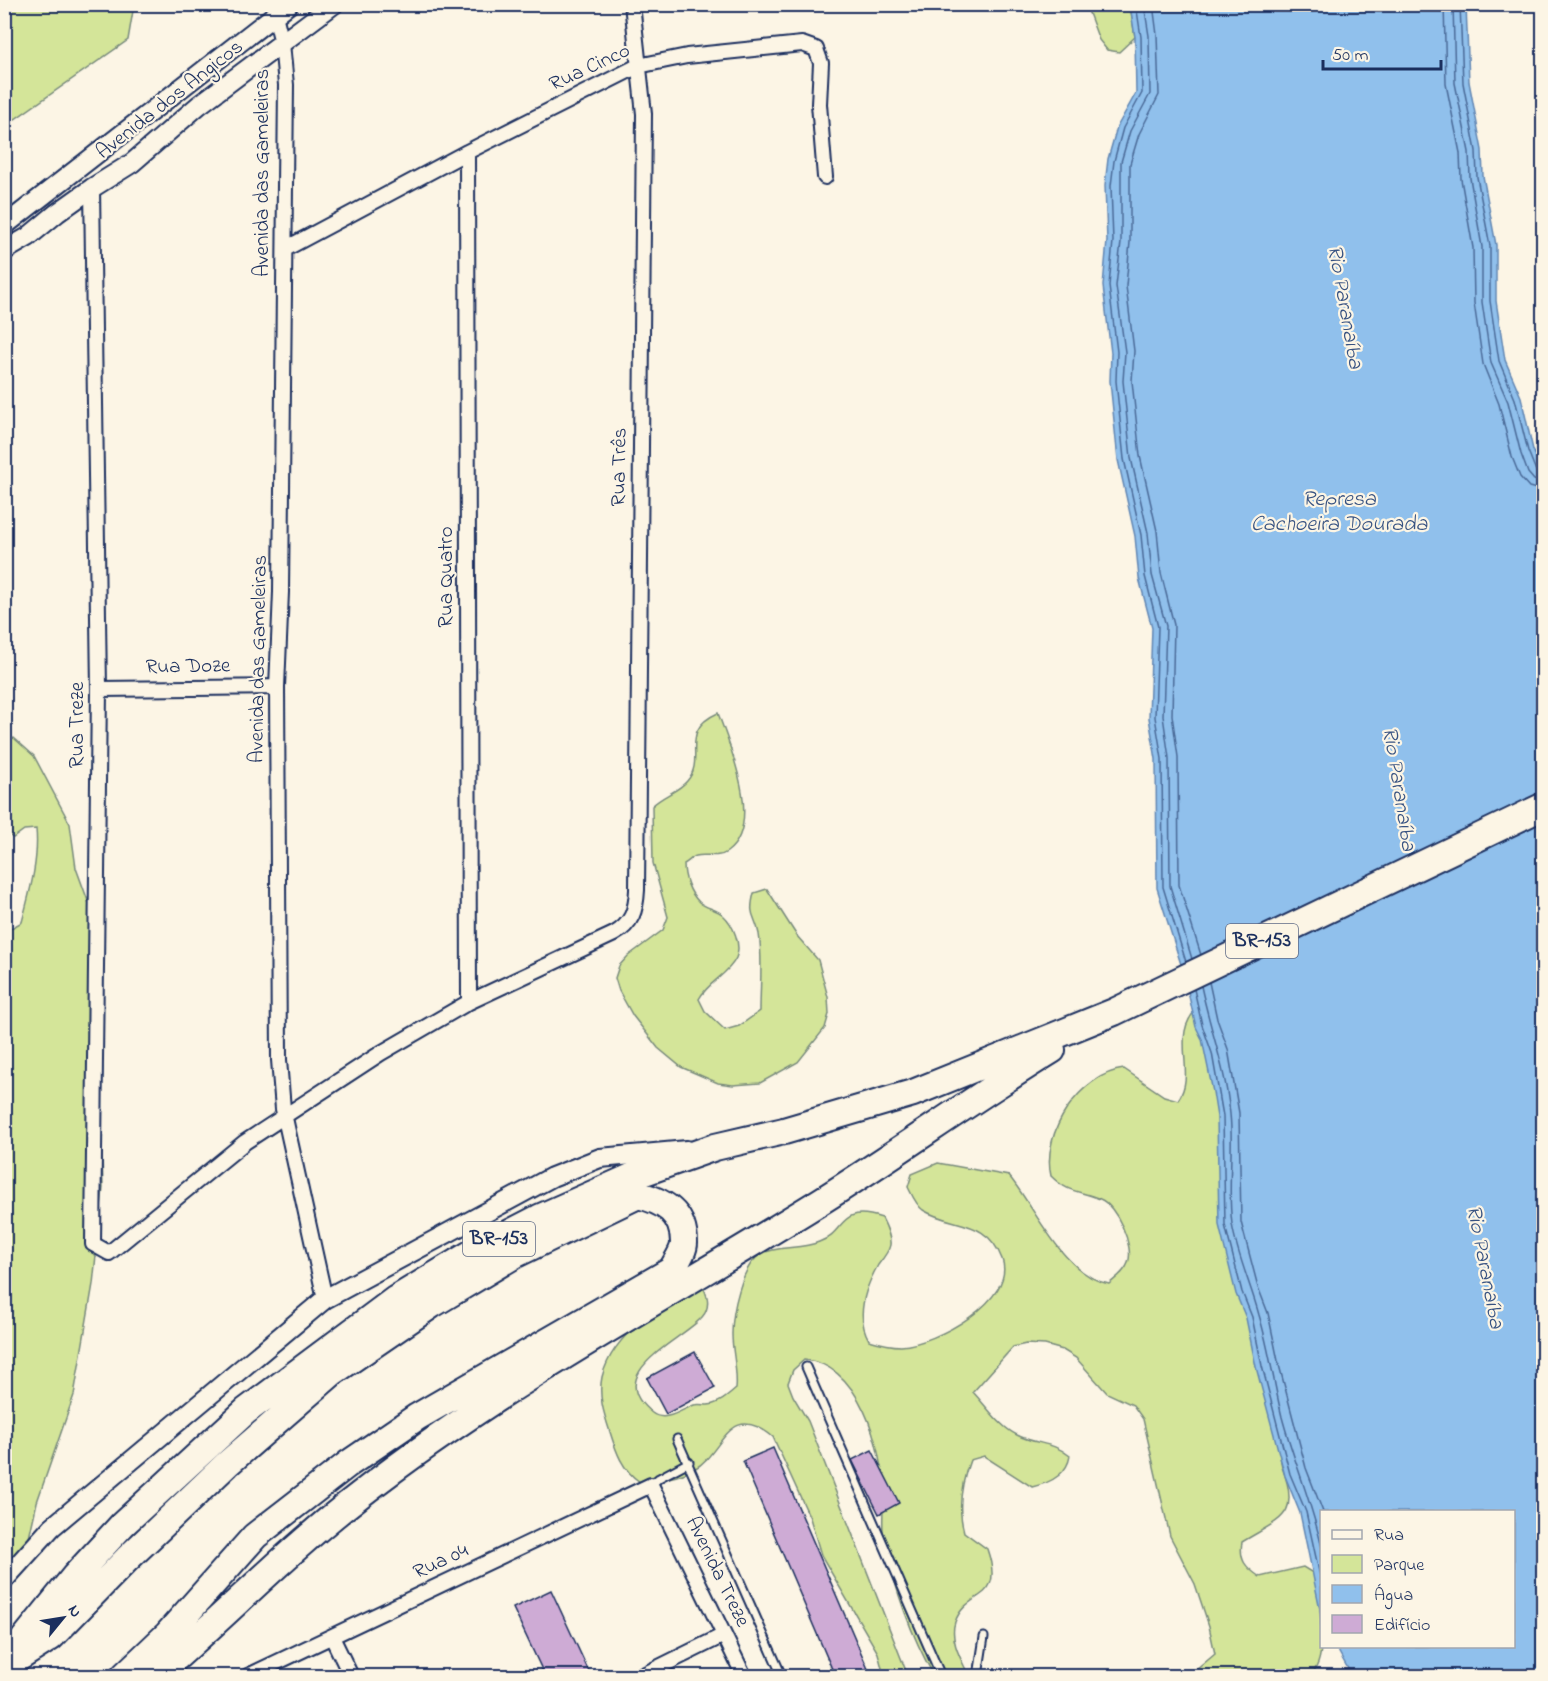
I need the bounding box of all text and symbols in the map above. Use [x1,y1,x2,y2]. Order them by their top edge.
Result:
street label: Avenida dos Angicos [90,33,251,169]
scale bar [1323,33,1442,71]
street label: Rua Cinco [545,36,635,100]
text: 50 m [1332,43,1369,69]
street label: Avenida das Gameleiras [248,69,278,277]
water label: Rio Paranaíba [1317,243,1371,373]
street label: Rua Três [604,427,636,507]
water label: Represa Cachoeira Dourada [1251,484,1428,541]
street label: Rua Quatro [432,526,462,628]
street label: Avenida das Gameleiras [242,555,276,763]
street label: Rua Doze [145,651,231,683]
street label: Rua Treze [63,681,93,768]
water label: Rio Paranaíba [1372,725,1424,854]
road number: BR-153 [1226,924,1298,958]
water label: Rio Paranaíba [1456,1202,1512,1333]
road number: BR-153 [463,1222,535,1256]
legend [1320,1510,1515,1648]
street label: Avenida Treze [677,1512,757,1633]
text: Rua [1374,1523,1404,1549]
street label: Rua 04 [408,1536,474,1588]
text: Parque [1374,1553,1425,1579]
text: Água [1374,1583,1413,1610]
north arrow [33,1588,93,1648]
text: N [61,1601,87,1622]
text: Edifício [1374,1613,1430,1639]

